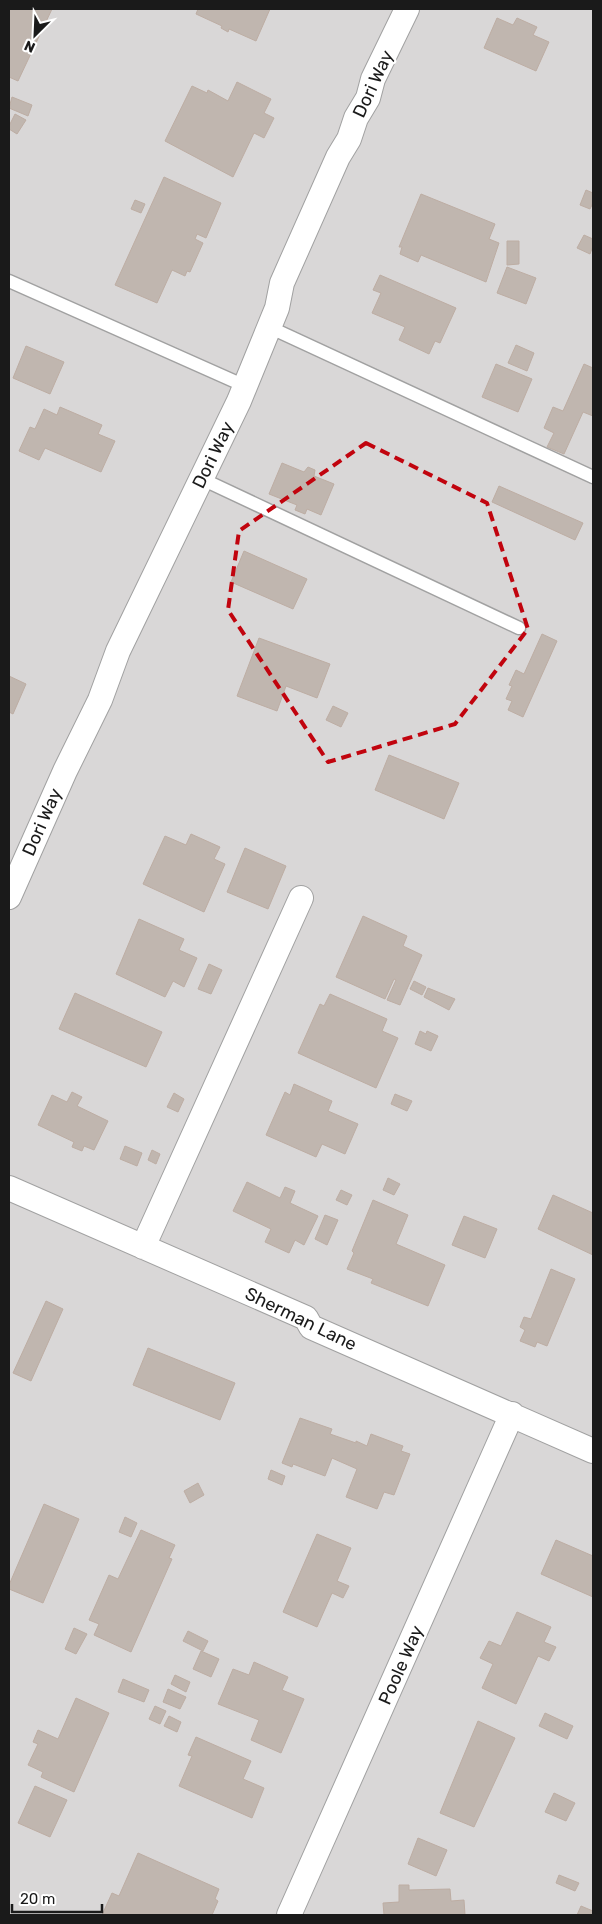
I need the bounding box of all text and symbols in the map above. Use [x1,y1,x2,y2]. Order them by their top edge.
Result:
north arrow [10,10,60,60]
text: N [22,37,38,56]
street label: Dori Way [348,47,398,121]
street label: Dori Way [187,418,239,492]
street label: Dori Way [17,785,67,859]
street label: Sherman Lane [242,1283,360,1355]
street label: Poole Way [374,1622,428,1708]
scale bar [12,1882,102,1914]
text: 20 m [20,1890,55,1908]

